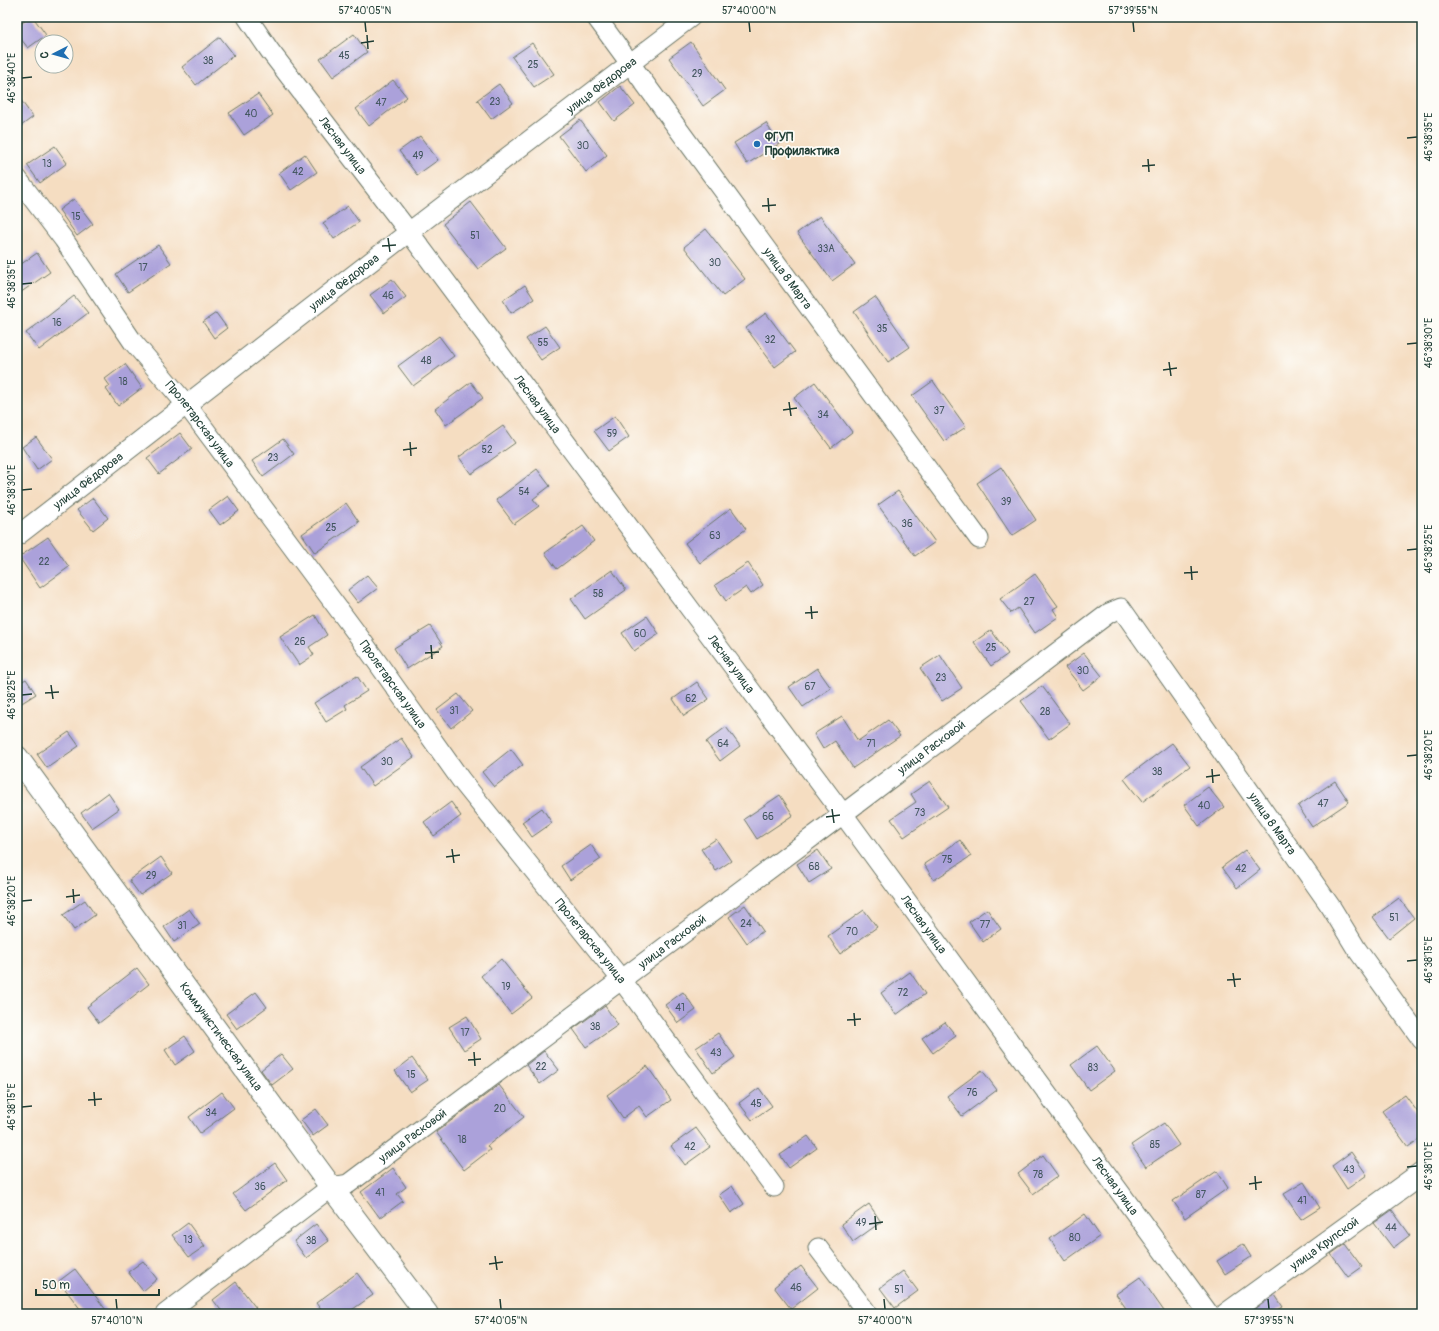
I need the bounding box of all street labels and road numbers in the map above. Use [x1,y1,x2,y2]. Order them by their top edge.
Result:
street label: улица Фёдорова [563,54,640,117]
street label: Лесная улица [315,113,370,178]
street label: улица 8 Марта [760,244,815,312]
street label: улица Фёдорова [305,250,382,315]
street label: Лесная улица [510,371,564,437]
street label: Пролетарская улица [162,378,238,471]
street label: улица Фёдорова [49,449,126,513]
street label: Лесная улица [704,631,758,696]
street label: Пролетарская улица [356,637,430,732]
street label: улица Расковой [894,717,968,778]
street label: улица 8 Марта [1245,789,1300,858]
street label: Лесная улица [897,891,950,957]
street label: Пролетарская улица [552,895,629,987]
street label: улица Расковой [634,911,709,973]
street label: Коммунистическая улица [176,979,266,1094]
street label: улица Расковой [375,1105,450,1167]
street label: Лесная улица [1088,1153,1142,1218]
street label: улица Крупской [1286,1214,1362,1274]

